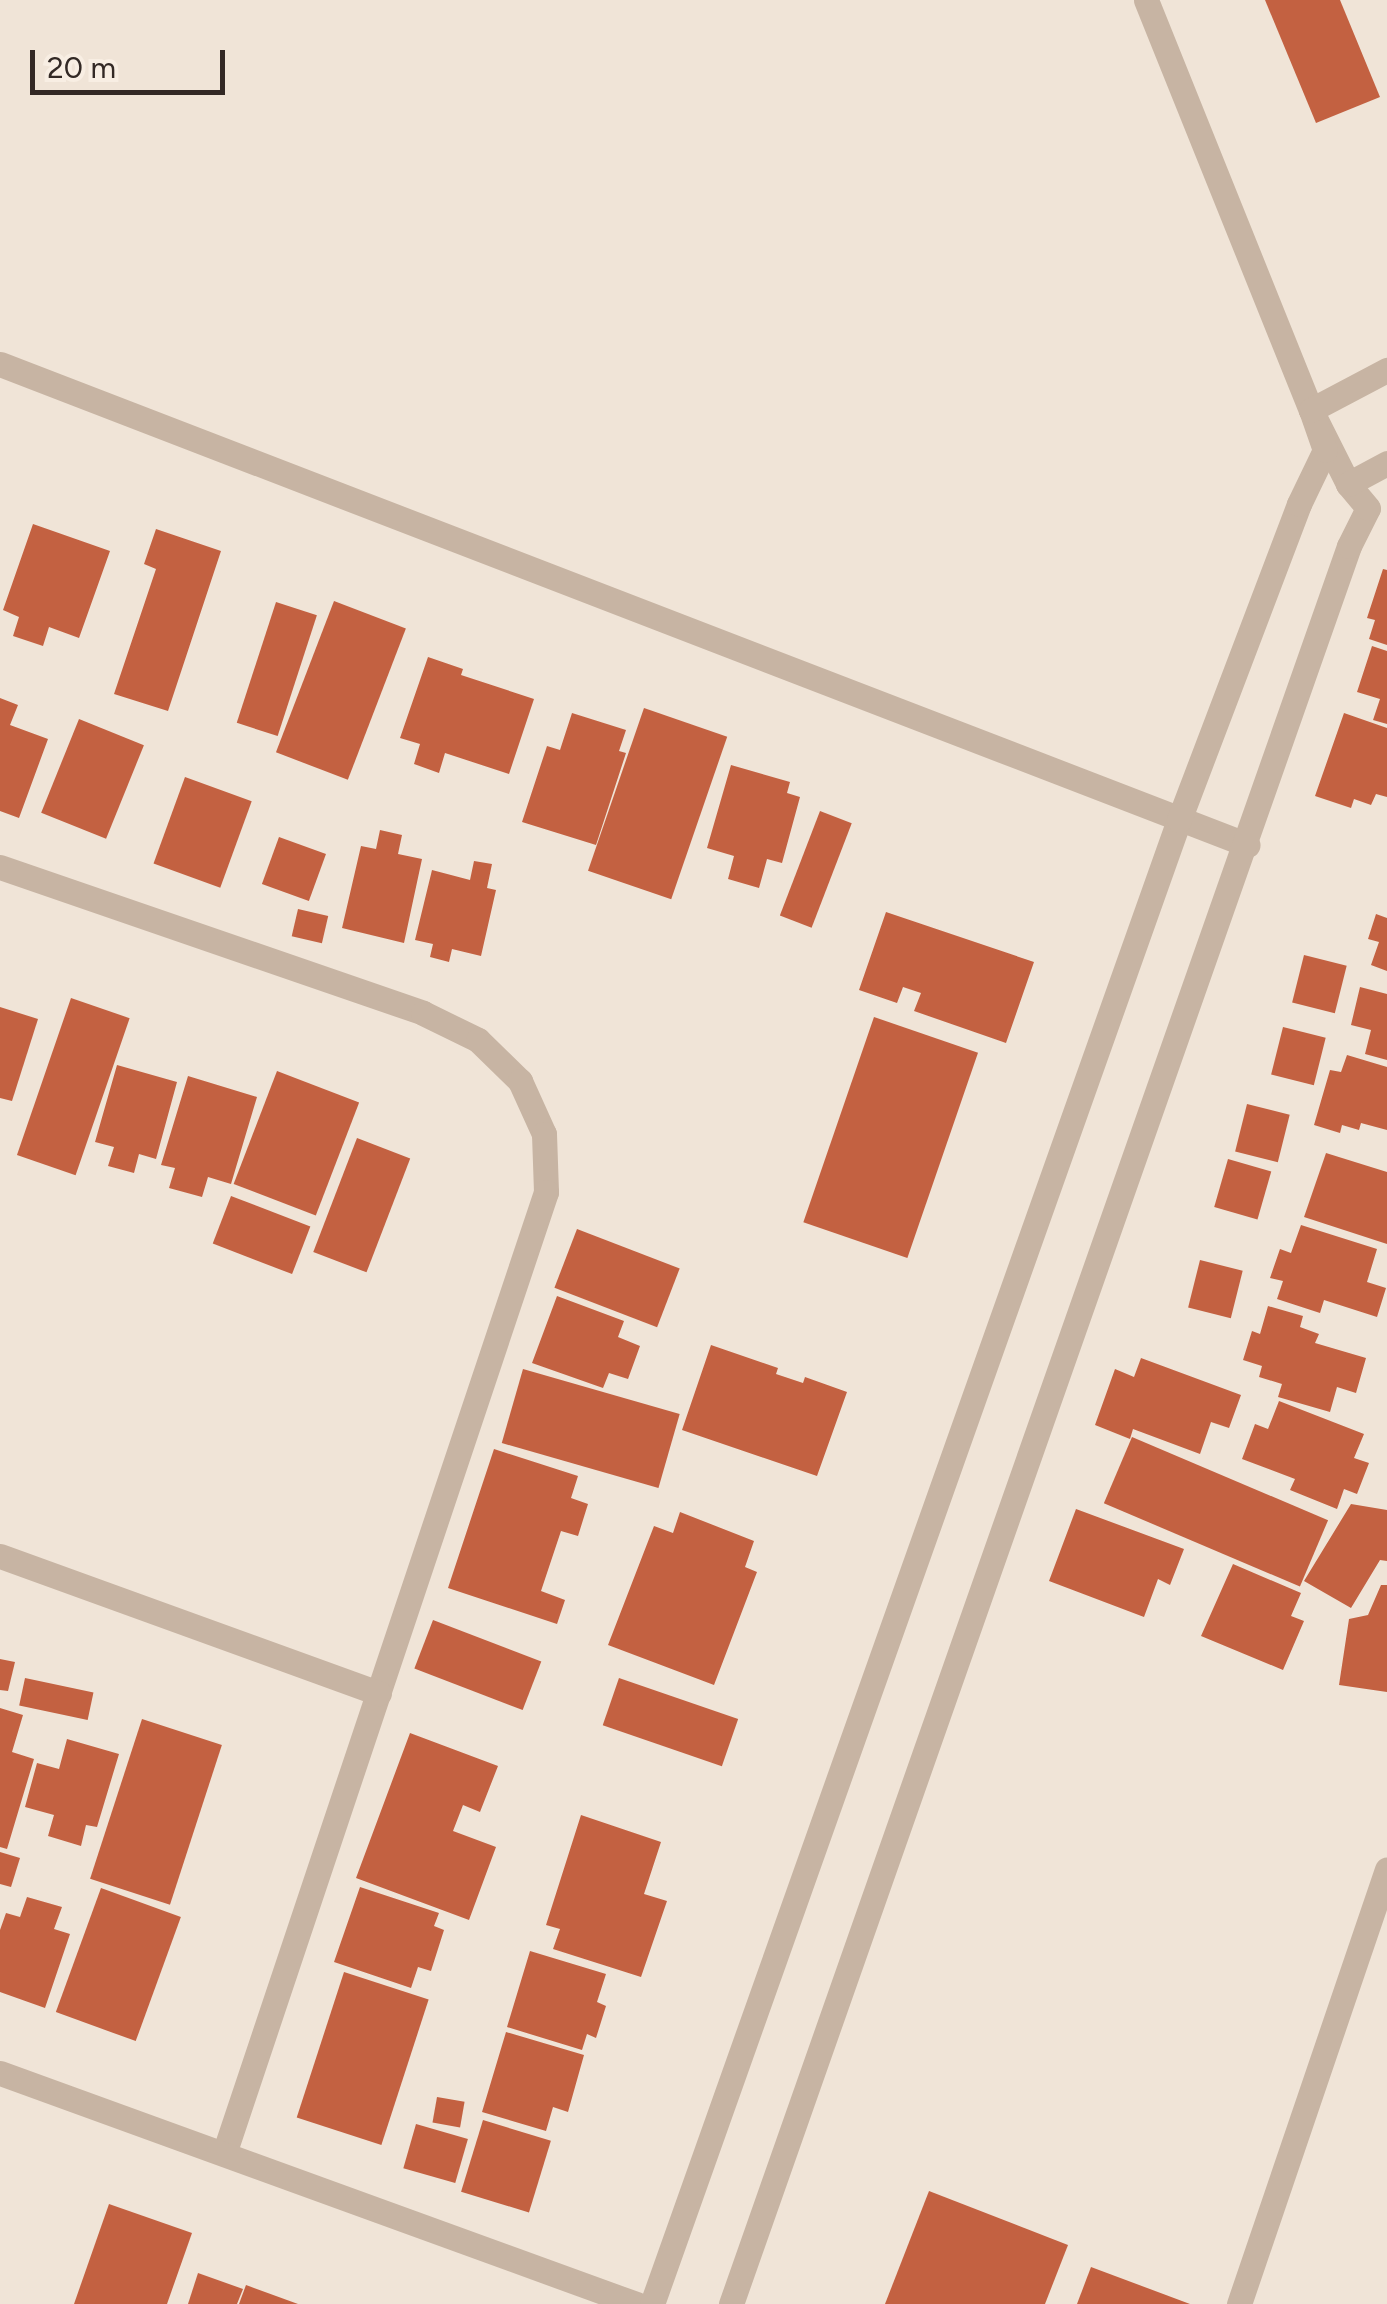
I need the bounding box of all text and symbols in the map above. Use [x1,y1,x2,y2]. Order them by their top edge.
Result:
scale bar [35,30,230,92]
text: 20 m [47,49,116,86]

